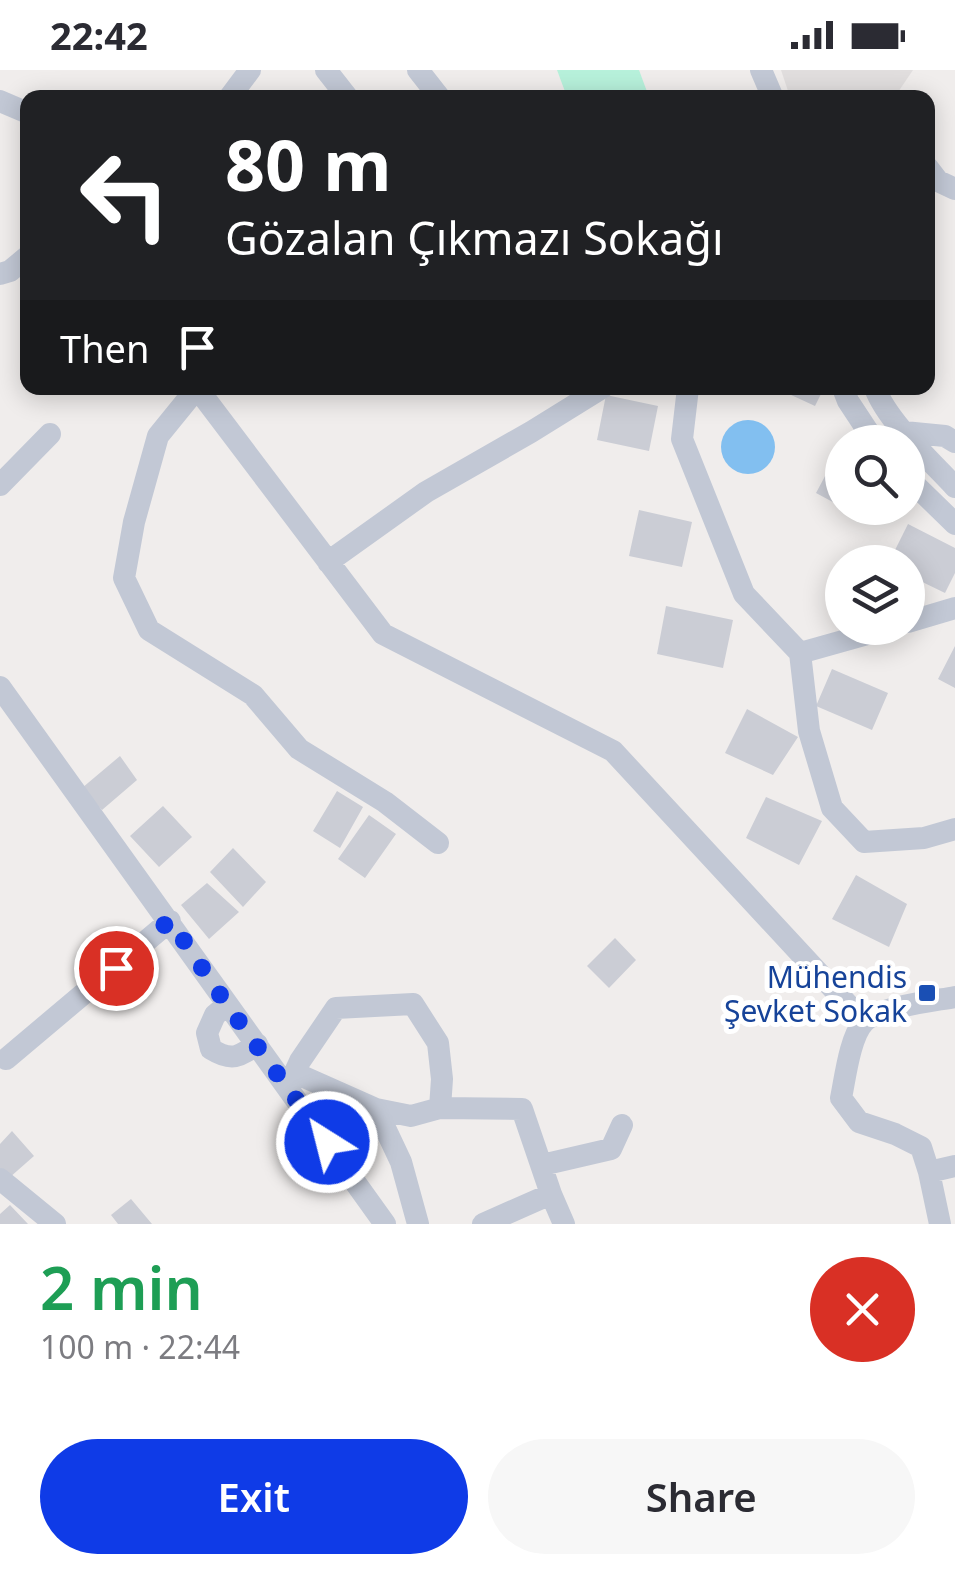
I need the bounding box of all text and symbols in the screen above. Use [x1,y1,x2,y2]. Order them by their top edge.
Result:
text: 22:42 [50,9,148,61]
text: 80 m [225,116,392,212]
icon: left [60,130,190,260]
text: Gözalan Çıkmazı Sokağı [225,207,724,268]
icon: arrive [170,320,225,375]
text: Then [60,322,150,374]
map controls [825,425,925,645]
button: search [825,425,925,525]
button: layers [825,545,925,645]
pin [74,926,159,1011]
icon: arrive [89,941,144,996]
place label: Mühendis Şevket Sokak [724,956,907,1031]
marker: Mühendis Şevket Sokak [916,982,938,1004]
position arrow [275,1090,379,1194]
text: 2 min [40,1246,203,1328]
button: close [810,1257,915,1362]
text: 100 m · 22:44 [40,1325,240,1368]
button: Exit [40,1439,468,1554]
button: Share [488,1439,915,1554]

